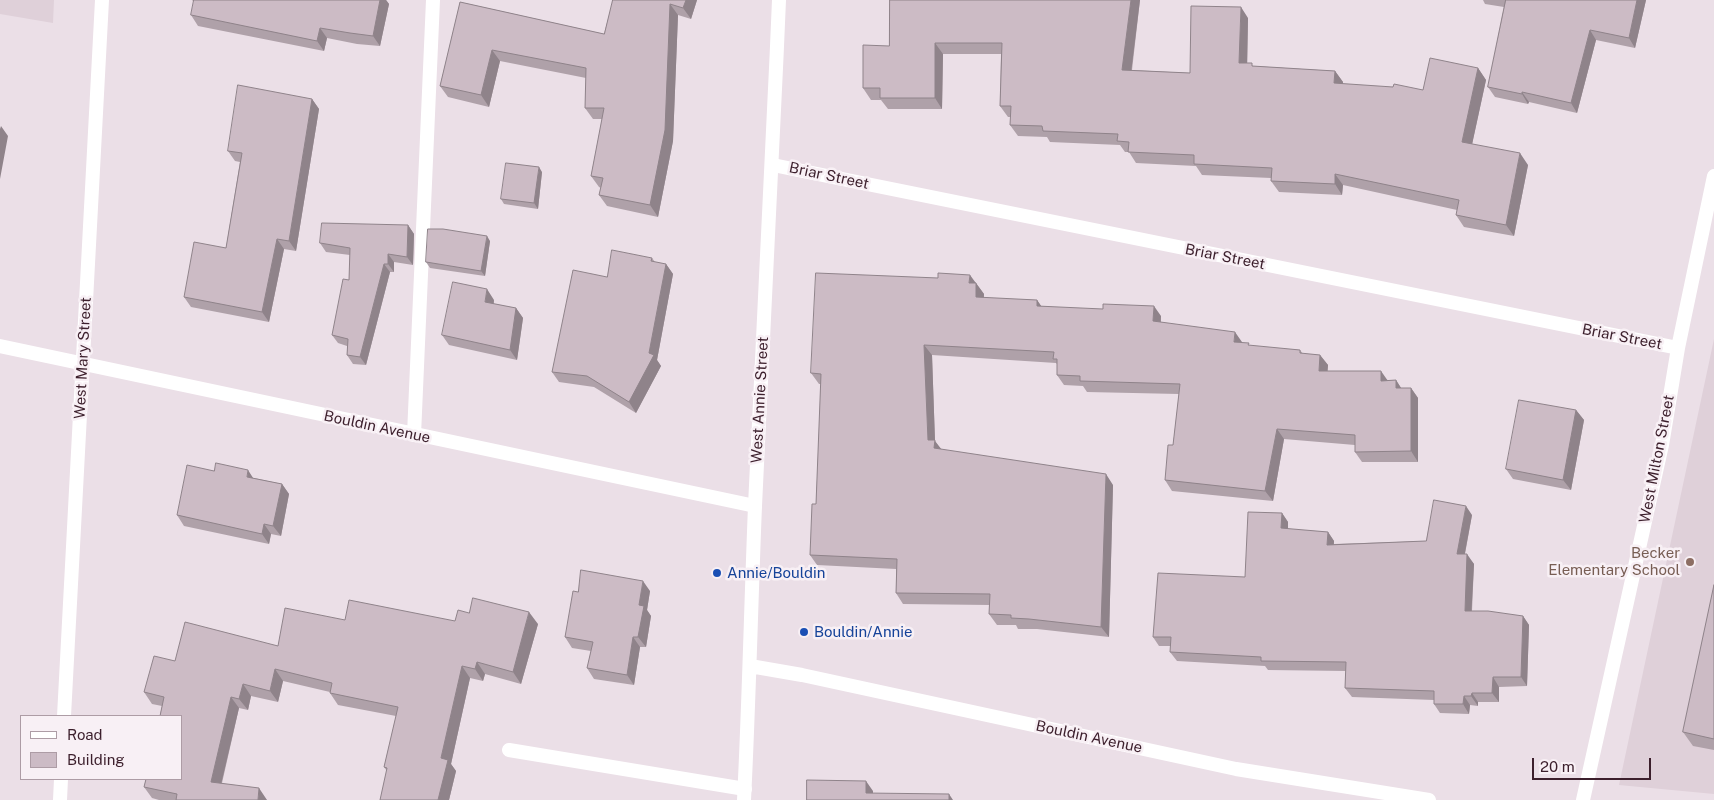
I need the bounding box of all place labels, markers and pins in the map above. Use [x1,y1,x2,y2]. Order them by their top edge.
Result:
place label: Becker Elementary School [1548,544,1680,579]
marker: Becker Elementary School [1684,556,1696,568]
place label: Annie/Bouldin [727,564,825,582]
marker: Annie/Bouldin [711,567,723,579]
place label: Bouldin/Annie [814,623,912,641]
marker: Bouldin/Annie [798,626,810,638]

